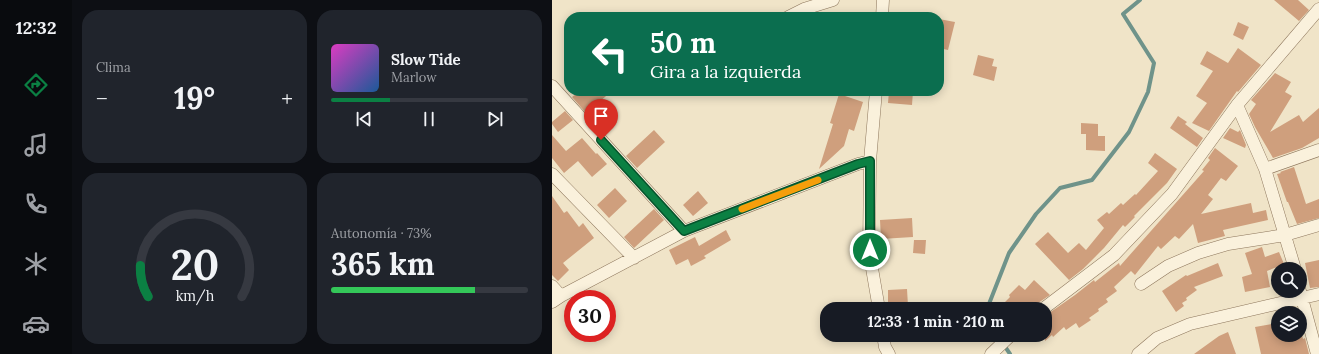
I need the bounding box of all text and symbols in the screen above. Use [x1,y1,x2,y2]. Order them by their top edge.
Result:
text: 12:32 [15,16,57,39]
text: 50 m [650,25,716,61]
icon: left [584,28,636,80]
text: Slow Tide [391,50,461,69]
text: Clima [96,59,131,76]
text: Gira a la izquierda [650,60,801,83]
text: Marlow [391,69,437,86]
icon: directions [22,71,50,99]
text: 19° [174,79,215,117]
text: − [96,84,108,112]
text: + [281,84,293,112]
pin [584,99,618,140]
icon: arrive [590,105,612,127]
icon: previous [353,108,375,130]
icon: pause [418,108,440,130]
icon: next [484,108,506,130]
icon: music [22,131,50,159]
icon: phone [22,190,50,218]
text: Autonomía · 73% [331,225,432,242]
position arrow [849,229,891,271]
text: 20 [170,237,219,290]
text: 365 km [331,245,435,283]
icon: climate [22,250,50,278]
map controls [1271,262,1307,342]
button: search [1271,262,1307,298]
text: km/h [175,286,214,305]
speed limit sign: 30 [564,290,616,342]
button: layers [1271,306,1307,342]
icon: car [22,310,50,338]
text: 12:33 · 1 min · 210 m [868,312,1004,331]

